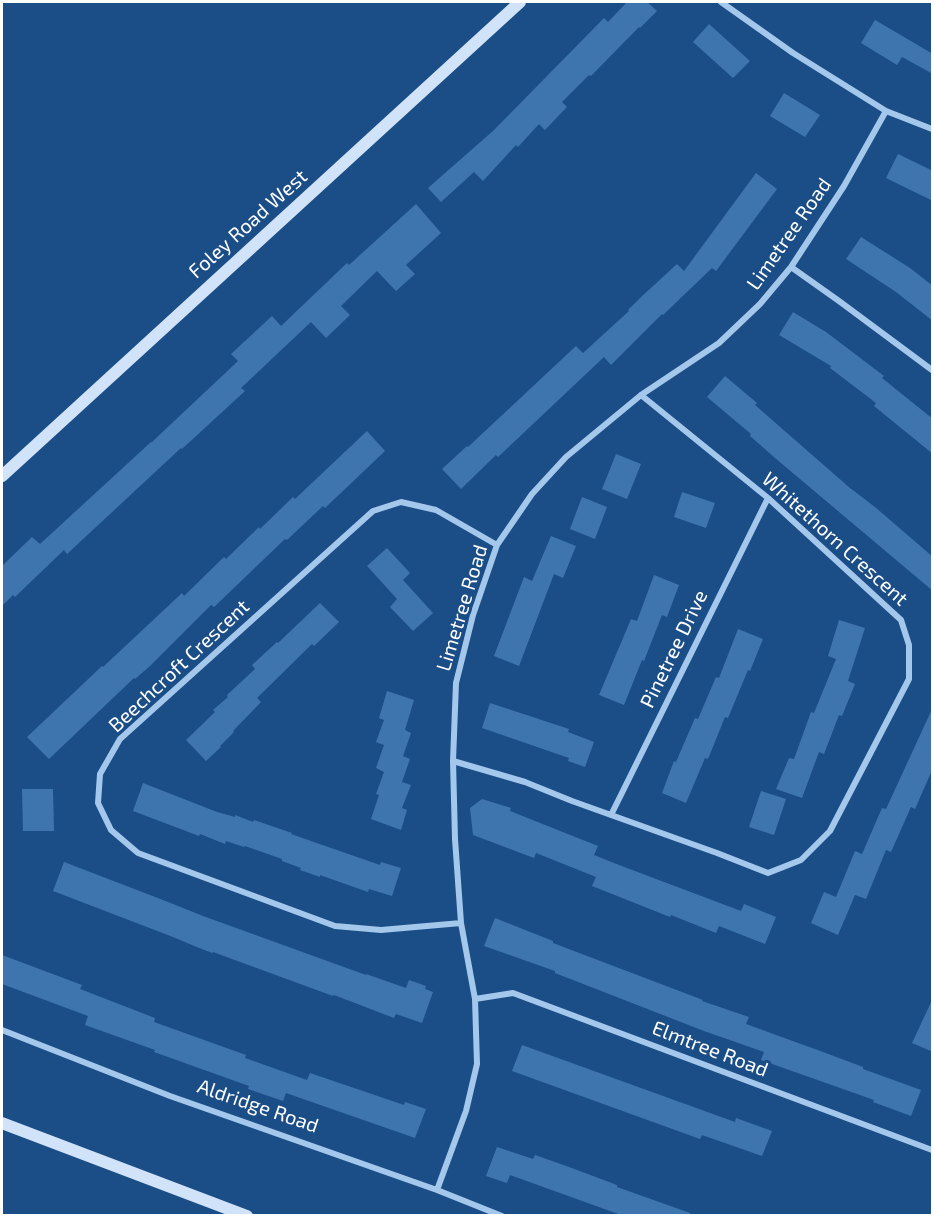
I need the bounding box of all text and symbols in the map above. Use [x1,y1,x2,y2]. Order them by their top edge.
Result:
street label: Foley Road West [184,165,312,283]
street label: Limetree Road [742,174,836,294]
street label: Whitethorn Crescent [757,467,913,611]
street label: Limetree Road [431,542,493,674]
street label: Pinetree Drive [635,586,713,712]
street label: Beechcroft Crescent [104,595,254,737]
street label: Elmtree Road [649,1016,771,1082]
street label: Aldridge Road [194,1074,322,1138]

